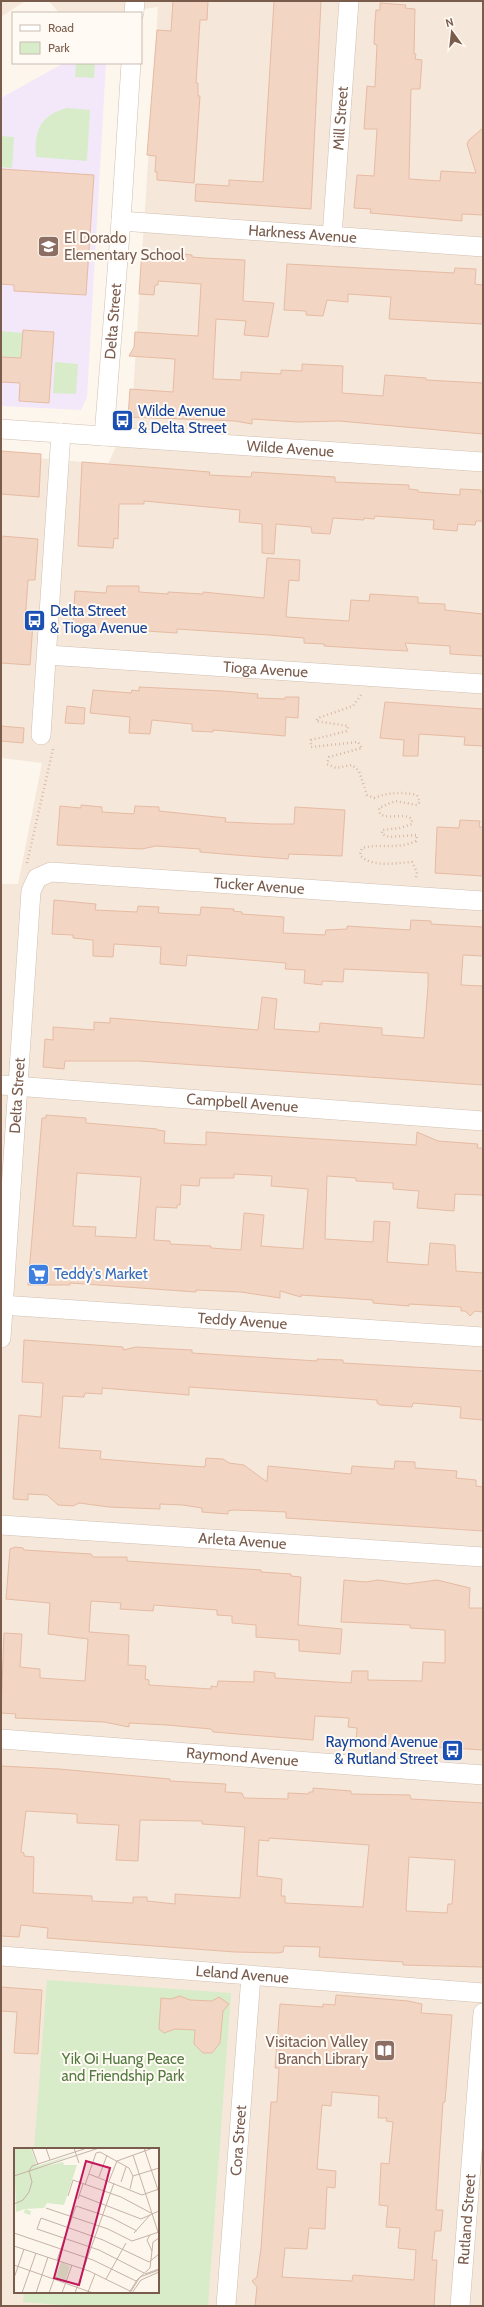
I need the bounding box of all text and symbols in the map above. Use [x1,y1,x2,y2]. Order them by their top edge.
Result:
legend [12,12,142,64]
north arrow [432,12,472,52]
text: N [444,15,455,30]
text: Road [48,20,74,35]
text: Park [48,40,70,55]
street label: Mill Street [329,86,352,151]
street label: Harkness Avenue [248,221,358,247]
place label: El Dorado Elementary School [64,229,185,264]
school or university icon: El Dorado Elementary School [35,234,61,260]
street label: Delta Street [101,283,125,360]
place label: Wilde Avenue & Delta Street [138,402,227,437]
bus stop icon: Wilde Avenue & Delta Street [109,407,135,433]
street label: Wilde Avenue [246,437,335,461]
place label: Delta Street & Tioga Avenue [50,602,148,637]
bus stop icon: Delta Street & Tioga Avenue [21,607,47,633]
street label: Tioga Avenue [223,658,309,681]
street label: Tucker Avenue [213,874,305,898]
street label: Delta Street [6,1057,29,1134]
street label: Campbell Avenue [186,1090,299,1116]
supermarket icon: Teddy's Market [25,1261,51,1287]
place label: Teddy's Market [54,1265,148,1283]
street label: Teddy Avenue [197,1309,288,1333]
street label: Arleta Avenue [198,1529,287,1553]
place label: Raymond Avenue & Rutland Street [326,1733,438,1768]
bus stop icon: Raymond Avenue & Rutland Street [440,1738,466,1764]
street label: Raymond Avenue [186,1744,299,1770]
street label: Leland Avenue [195,1962,290,1987]
place label: Visitacion Valley Branch Library [265,2033,368,2068]
library icon: Visitacion Valley Branch Library [371,2038,397,2064]
park label: Yik Oi Huang Peace and Friendship Park [61,2050,185,2085]
street label: Cora Street [227,2104,250,2177]
inset map [14,2148,159,2293]
street label: Rutland Street [454,2173,479,2265]

